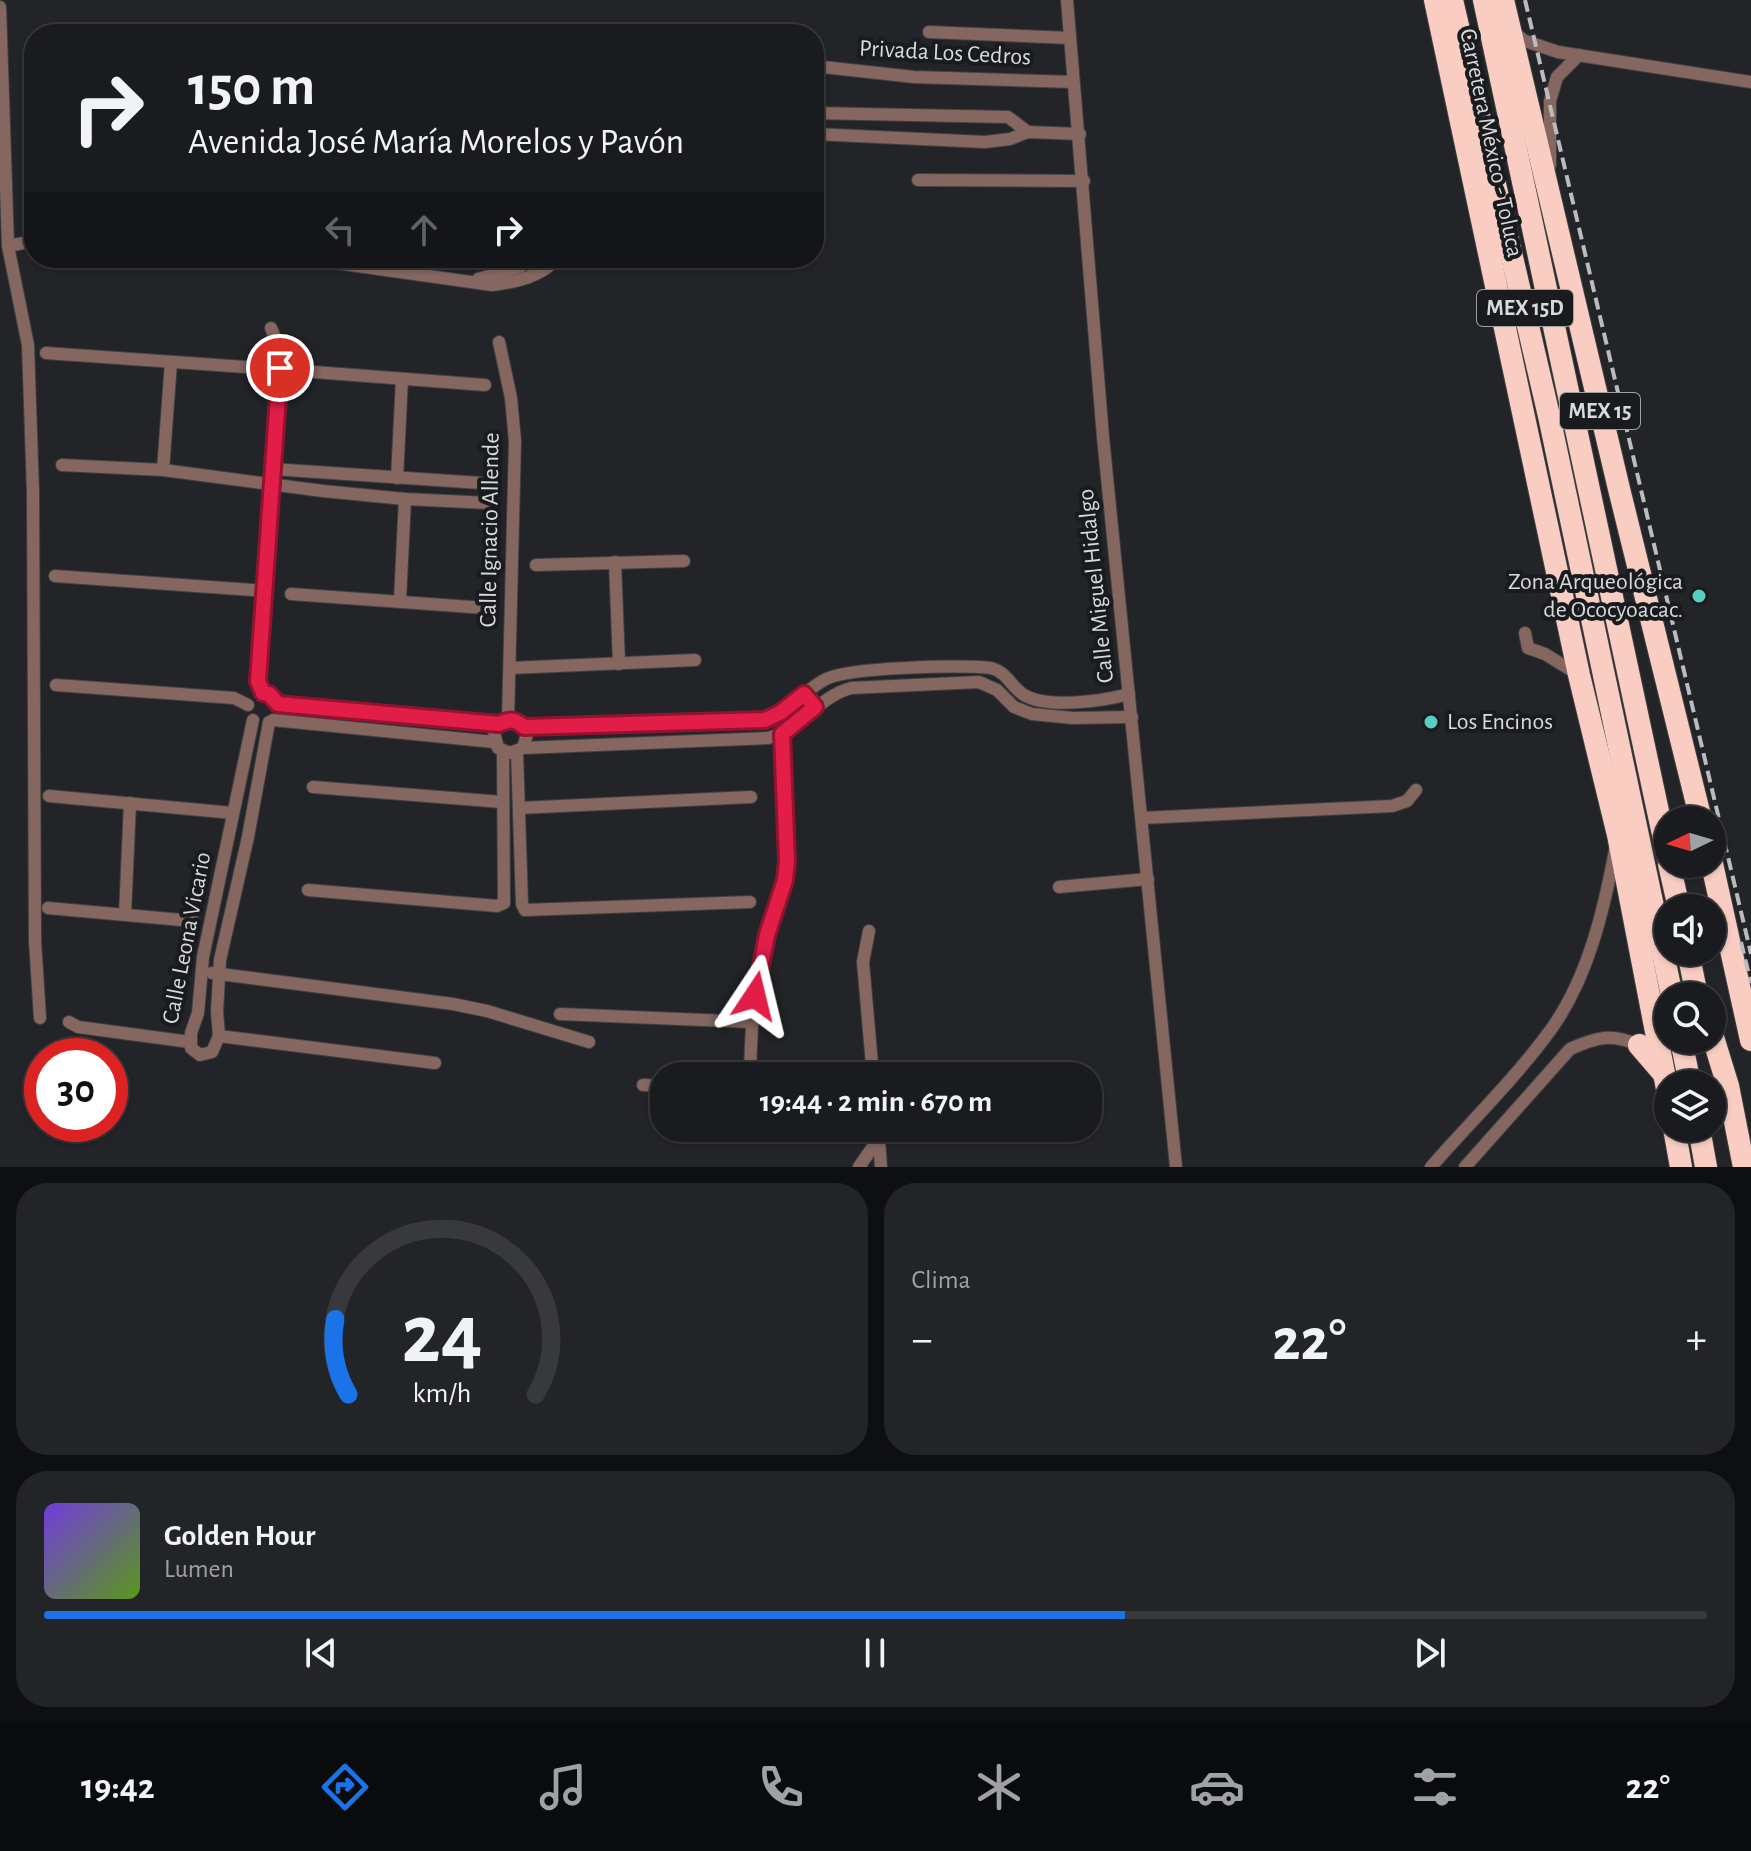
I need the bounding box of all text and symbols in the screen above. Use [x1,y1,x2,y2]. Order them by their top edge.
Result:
street label: Carretera México - Toluca [1455,27,1527,259]
street label: Privada Los Cedros [858,37,1032,69]
icon: right [56,56,160,160]
text: 150 m [188,59,315,115]
text: Avenida José María Morelos y Pavón [188,124,684,160]
icon: left [318,208,362,252]
icon: ahead [402,208,446,252]
icon: right [486,208,530,252]
road number: MEX 15D [1477,290,1573,326]
pin [246,334,314,402]
icon: arrive [258,346,302,390]
road number: MEX 15 [1560,393,1640,429]
street label: Calle Ignacio Allende [476,432,504,628]
street label: Calle Miguel Hidalgo [1074,488,1118,684]
place label: Zona Arqueológica de Ococyoacac. [1508,570,1683,622]
marker: Zona Arqueológica de Ococyoacac. [1690,587,1708,605]
place label: Los Encinos [1447,710,1553,734]
marker: Los Encinos [1422,713,1440,731]
north arrow [1654,806,1726,878]
map controls [1654,806,1726,1142]
street label: Calle Leona Vicario [159,850,215,1026]
button: sound [1654,894,1726,966]
position arrow [713,954,797,1038]
button: search [1654,982,1726,1054]
speed limit sign: 30 [24,1038,128,1142]
button: layers [1654,1070,1726,1142]
text: 19:44 · 2 min · 670 m [760,1087,992,1117]
text: Clima [912,1267,971,1293]
text: 24 [401,1294,482,1378]
text: 22° [1272,1311,1346,1371]
text: − [912,1318,933,1362]
text: + [1686,1318,1707,1362]
text: km/h [412,1379,471,1408]
text: Golden Hour [164,1521,316,1551]
text: Lumen [164,1556,234,1582]
icon: previous [299,1631,343,1675]
icon: pause [853,1631,897,1675]
icon: next [1408,1631,1452,1675]
icon: directions [317,1759,373,1815]
icon: music [535,1759,591,1815]
icon: phone [753,1759,809,1815]
icon: climate [971,1759,1027,1815]
icon: car [1189,1759,1245,1815]
icon: filters [1407,1759,1463,1815]
text: 19:42 [81,1769,155,1805]
text: 22° [1625,1769,1670,1805]

